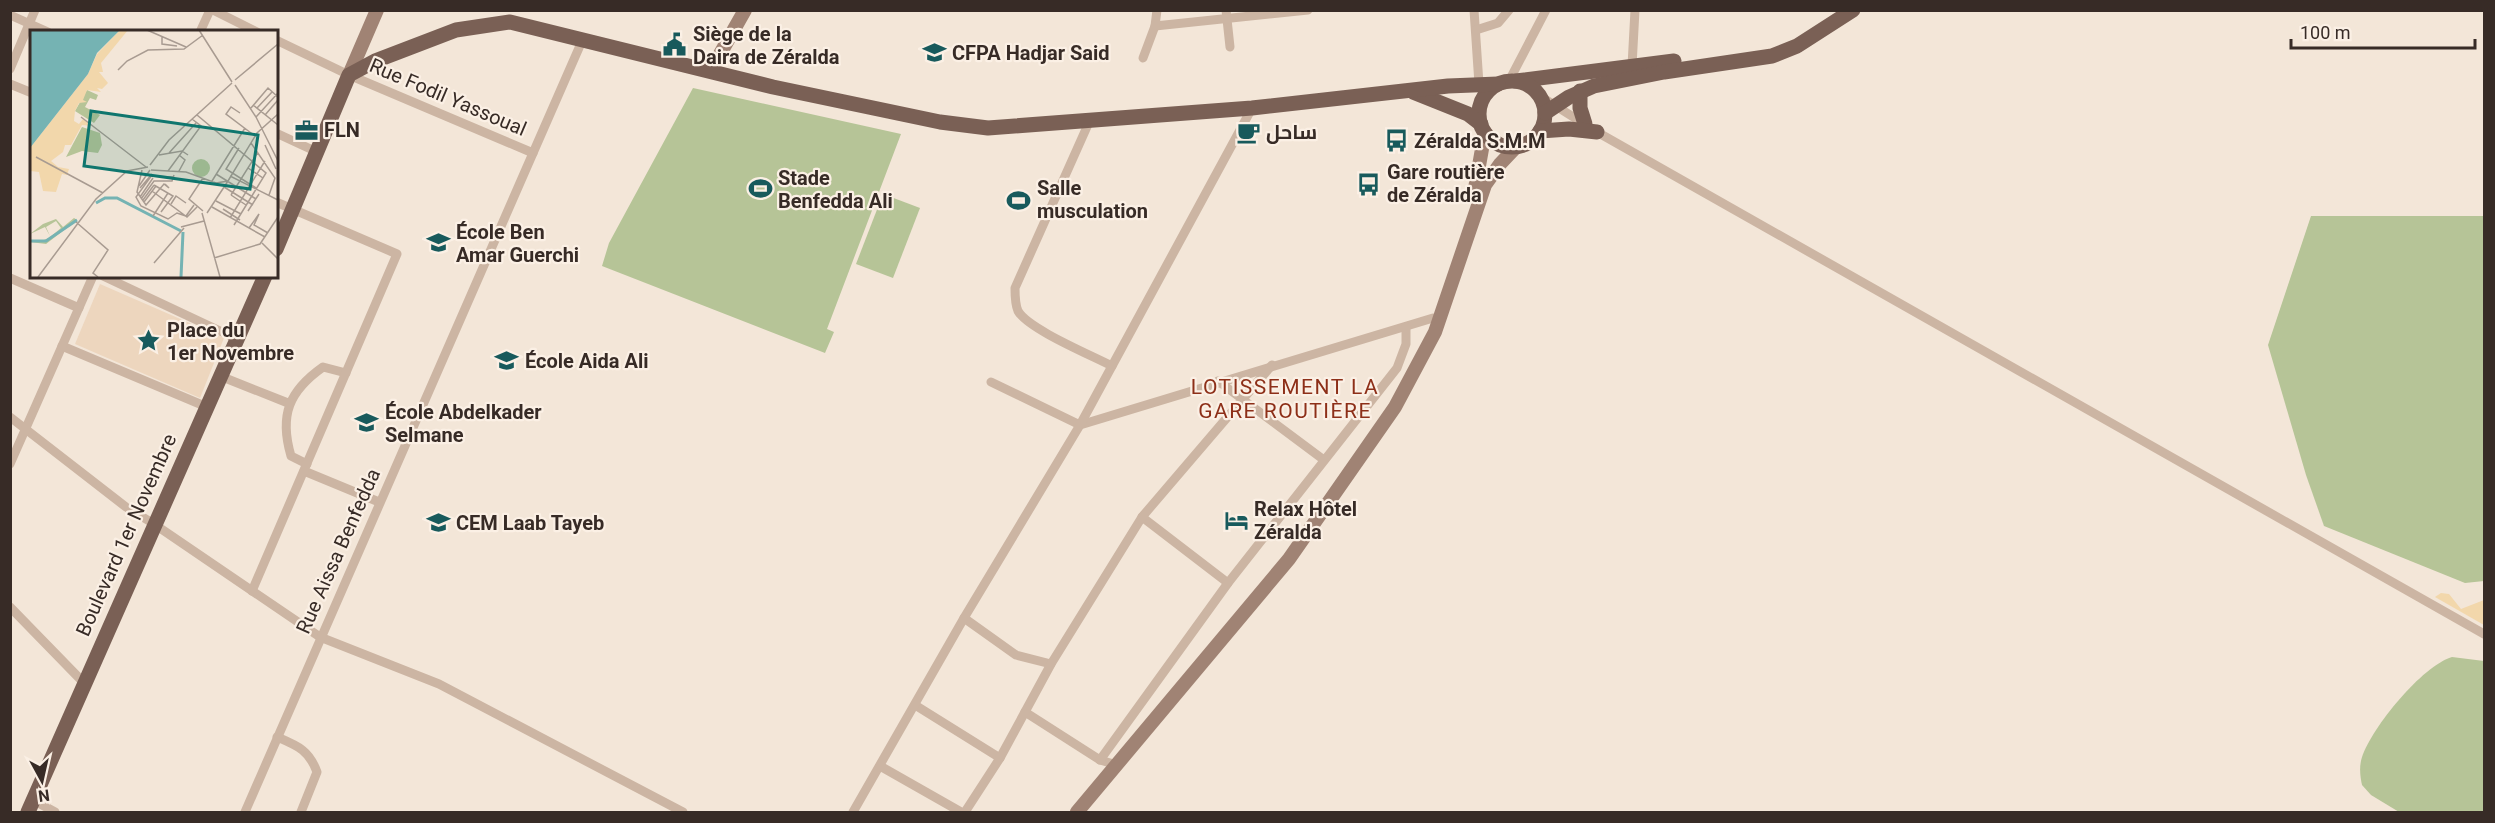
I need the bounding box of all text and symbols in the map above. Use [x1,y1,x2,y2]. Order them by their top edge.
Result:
scale bar [2291,12,2476,50]
place label: Siège de la Daira de Zéralda [693,22,840,69]
text: 100 m [2300,22,2351,43]
inset map [30,30,278,278]
public building icon: Siège de la Daira de Zéralda [662,32,688,58]
school or university icon: CFPA Hadjar Said [921,40,947,66]
place label: CFPA Hadjar Said [952,41,1110,65]
street label: Rue Fodil Yassoual [366,53,530,141]
office icon: FLN [293,117,319,143]
place label: FLN [324,118,360,142]
cafe icon: ساحل [1235,119,1261,145]
place label: ساحل [1266,120,1317,144]
bus stop icon: Zéralda S.M.M [1383,128,1409,154]
place label: Zéralda S.M.M [1414,129,1546,153]
place label: Gare routière de Zéralda [1387,160,1505,207]
place label: Stade Benfedda Ali [778,166,893,213]
bus stop icon: Gare routière de Zéralda [1356,171,1382,197]
sports icon: Stade Benfedda Ali [747,176,773,202]
place label: Salle musculation [1037,176,1148,223]
sports icon: Salle musculation [1006,187,1032,213]
place label: École Ben Amar Guerchi [456,220,579,267]
school or university icon: École Ben Amar Guerchi [425,230,451,256]
place label: Place du 1er Novembre [167,318,294,365]
place icon: Place du 1er Novembre [136,328,162,354]
school or university icon: École Aida Ali [494,348,520,374]
place label: École Aida Ali [525,349,649,373]
district label: LOTISSEMENT LA GARE ROUTIÈRE [1191,375,1379,423]
place label: École Abdelkader Selmane [385,400,542,447]
school or university icon: École Abdelkader Selmane [354,410,380,436]
street label: Boulevard 1er Novembre [71,430,181,640]
street label: Rue Aissa Benfedda [291,465,385,637]
place label: Relax Hôtel Zéralda [1254,497,1357,544]
hotel icon: Relax Hôtel Zéralda [1223,508,1249,534]
school or university icon: CEM Laab Tayeb [425,510,451,536]
place label: CEM Laab Tayeb [456,511,604,535]
north arrow [12,751,72,811]
text: N [37,785,51,806]

